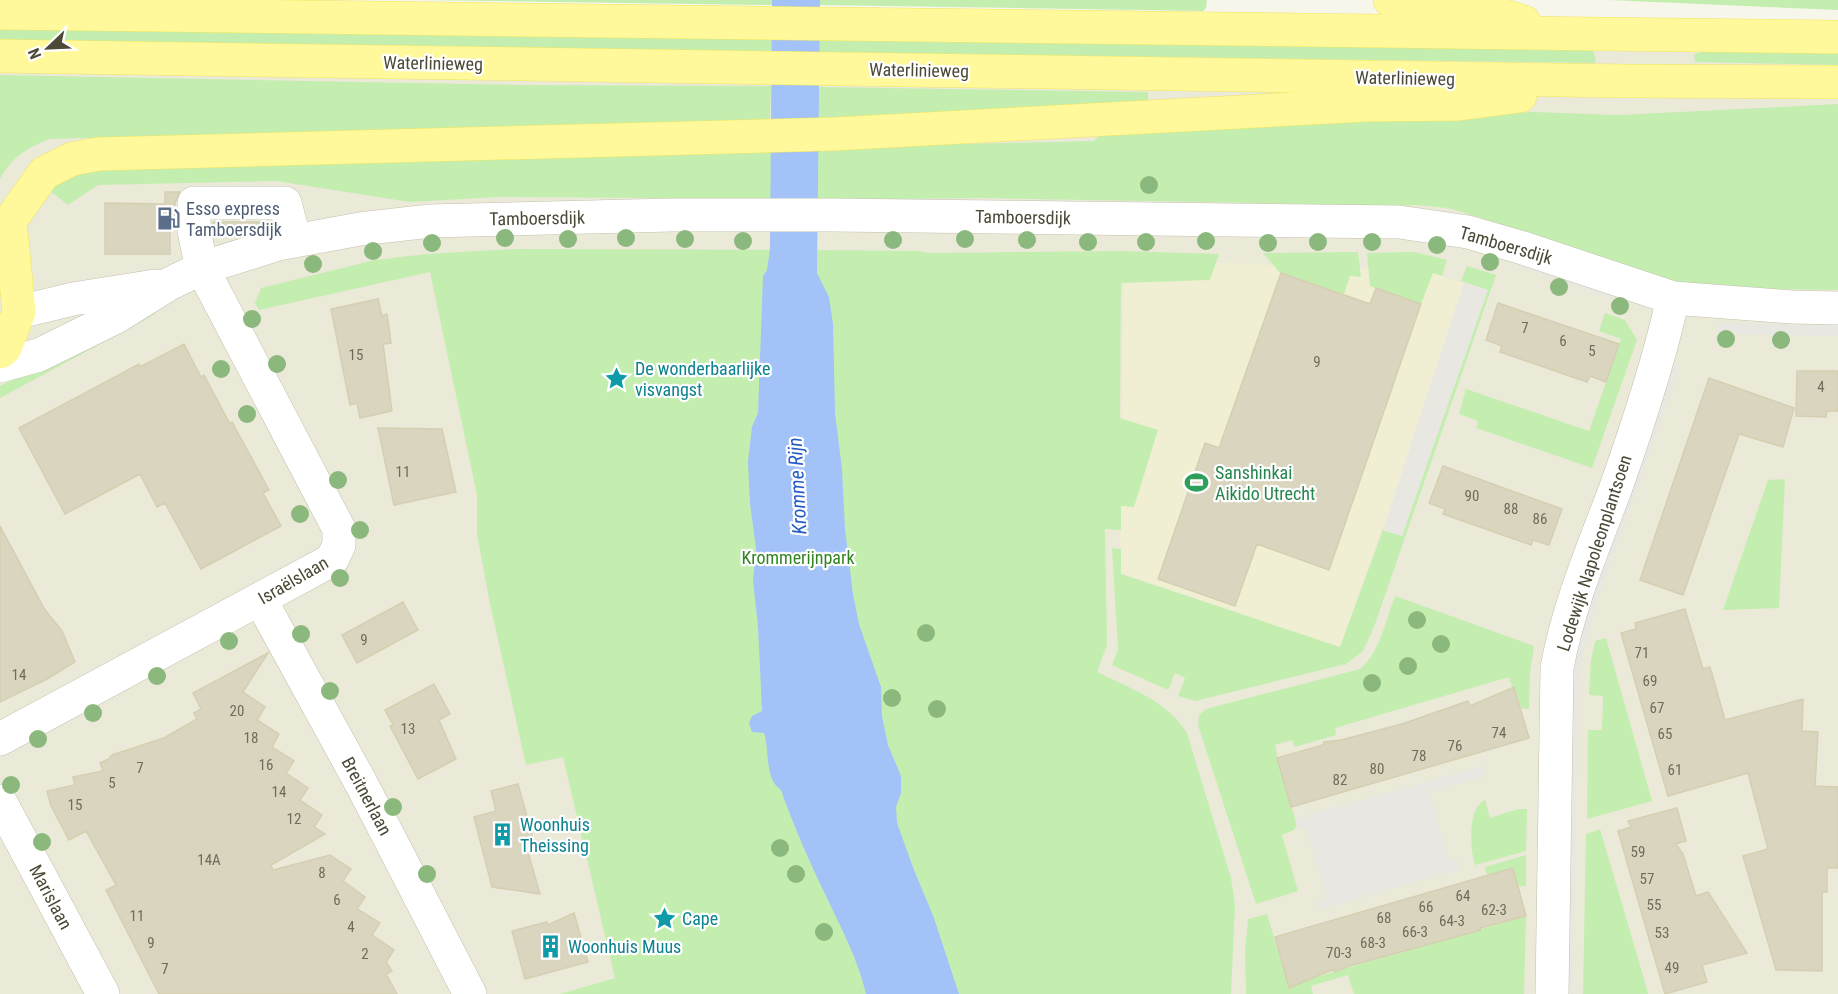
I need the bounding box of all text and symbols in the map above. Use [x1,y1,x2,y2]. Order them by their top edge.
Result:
north arrow [18,18,78,78]
text: N [24,45,45,62]
street label: Waterlinieweg [383,52,483,74]
street label: Waterlinieweg [869,59,969,81]
street label: Waterlinieweg [1355,67,1455,89]
place label: Esso express Tamboersdijk [186,198,282,240]
fuel station icon: Esso express Tamboersdijk [155,205,181,231]
street label: Tamboersdijk [975,206,1071,228]
street label: Tamboersdijk [489,207,585,229]
street label: Tamboersdijk [1457,222,1555,268]
house number: 7 [1521,319,1529,337]
house number: 6 [1559,332,1567,350]
house number: 5 [1588,342,1596,360]
house number: 15 [349,346,363,364]
house number: 9 [1313,353,1321,371]
place label: De wonderbaarlijke visvangst [635,358,770,400]
place icon: De wonderbaarlijke visvangst [604,365,630,391]
house number: 4 [1817,378,1825,396]
water label: Kromme Rijn [782,437,812,535]
street label: Lodewijk Napoleonplantsoen [1552,452,1636,654]
place label: Sanshinkai Aikido Utrecht [1215,462,1315,504]
house number: 11 [396,463,410,481]
sports icon: Sanshinkai Aikido Utrecht [1184,469,1210,495]
house number: 90 [1465,487,1479,505]
house number: 88 [1504,500,1518,518]
house number: 86 [1533,510,1547,528]
park label: Krommerijnpark [741,547,855,568]
street label: Israëlslaan [254,552,332,608]
house number: 9 [360,631,368,649]
house number: 71 [1635,644,1649,662]
house number: 14 [12,666,26,684]
house number: 69 [1643,672,1657,690]
house number: 67 [1650,699,1664,717]
house number: 20 [230,702,244,720]
house number: 13 [401,720,415,738]
house number: 74 [1492,724,1506,742]
house number: 65 [1658,725,1672,743]
house number: 18 [244,729,258,747]
house number: 76 [1448,737,1462,755]
house number: 78 [1412,747,1426,765]
street label: Breitnerlaan [338,753,396,839]
house number: 16 [259,756,273,774]
house number: 7 [136,759,144,777]
house number: 80 [1370,760,1384,778]
house number: 61 [1668,761,1682,779]
house number: 82 [1333,771,1347,789]
house number: 5 [108,774,116,792]
house number: 14 [272,783,286,801]
house number: 15 [68,796,82,814]
house number: 12 [287,810,301,828]
place label: Woonhuis Theissing [520,814,590,856]
building icon: Woonhuis Theissing [489,821,515,847]
house number: 59 [1631,843,1645,861]
house number: 14A [197,851,221,869]
street label: Marislaan [25,861,77,933]
house number: 8 [318,864,326,882]
house number: 57 [1640,870,1654,888]
house number: 64 [1456,887,1470,905]
house number: 6 [333,891,341,909]
house number: 55 [1647,896,1661,914]
house number: 66 [1419,898,1433,916]
house number: 62-3 [1481,901,1507,919]
place icon: Cape [651,905,677,931]
house number: 11 [130,907,144,925]
place label: Cape [682,908,718,929]
house number: 68 [1377,909,1391,927]
house number: 64-3 [1439,912,1465,930]
house number: 4 [347,918,355,936]
house number: 66-3 [1402,923,1428,941]
house number: 53 [1655,924,1669,942]
building icon: Woonhuis Muus [537,933,563,959]
house number: 9 [147,934,155,952]
house number: 68-3 [1360,934,1386,952]
place label: Woonhuis Muus [568,936,681,957]
house number: 70-3 [1326,944,1352,962]
house number: 2 [361,945,369,963]
house number: 49 [1665,959,1679,977]
house number: 7 [161,960,169,978]

